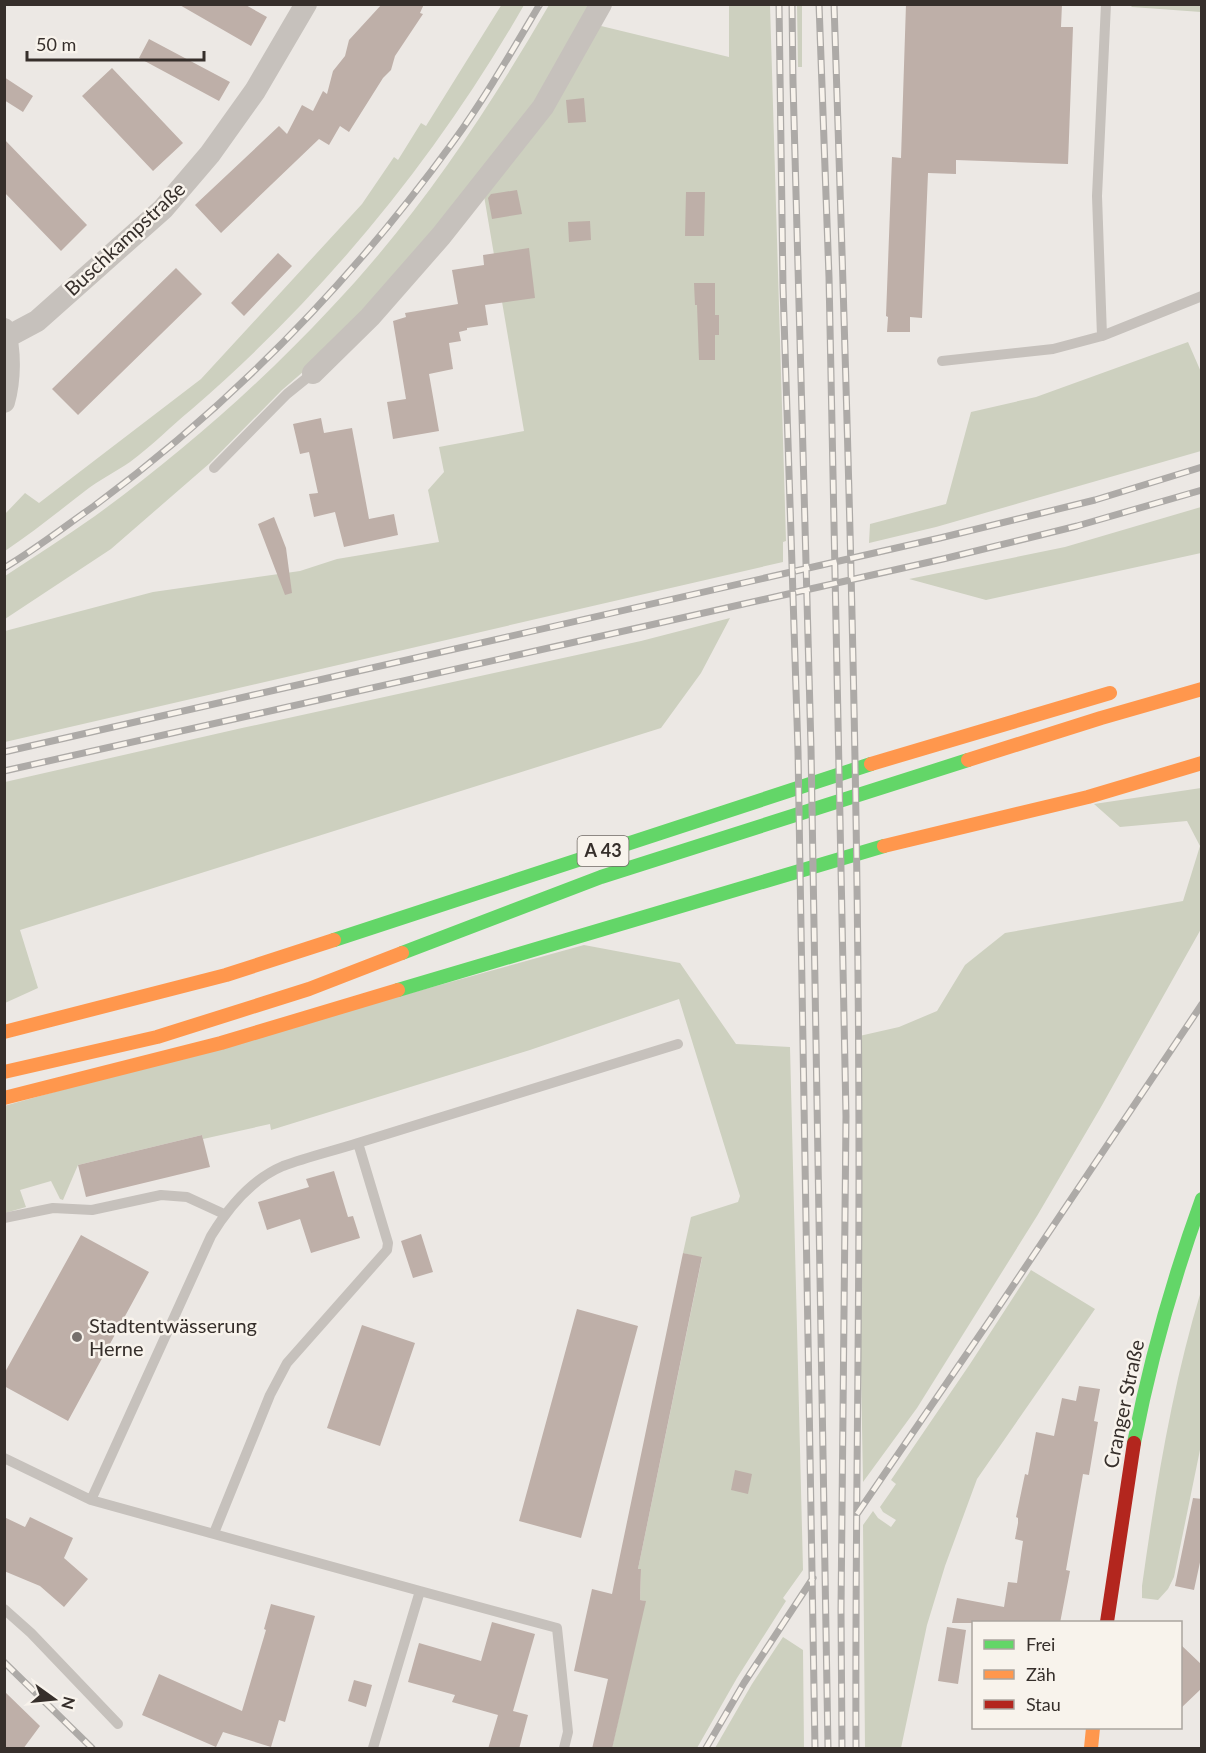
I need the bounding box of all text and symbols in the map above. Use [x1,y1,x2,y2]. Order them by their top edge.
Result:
scale bar [27,24,204,62]
text: 50 m [36,33,76,55]
street label: Buschkampstraße [59,176,190,300]
road number: A 43 [578,836,628,866]
place label: Stadtentwässerung Herne [89,1313,257,1360]
marker: Stadtentwässerung Herne [70,1330,84,1344]
street label: Cranger Straße [1098,1337,1148,1470]
legend [972,1621,1182,1729]
text: Frei [1026,1633,1055,1655]
text: Zäh [1026,1663,1056,1685]
north arrow [24,1669,84,1729]
text: Stau [1026,1693,1061,1715]
text: N [58,1695,80,1711]

